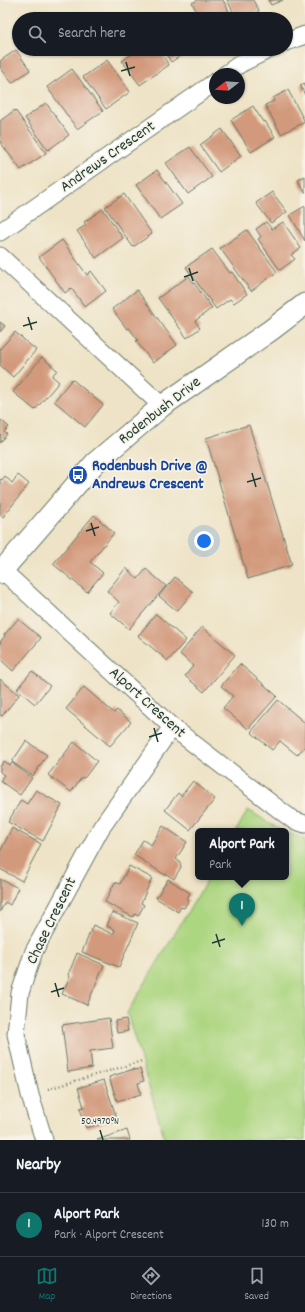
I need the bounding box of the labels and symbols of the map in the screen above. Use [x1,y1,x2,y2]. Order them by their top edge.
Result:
north arrow [209,68,245,104]
street label: Andrews Crescent [56,115,160,198]
street label: Rodenbush Drive [114,371,206,451]
place label: Rodenbush Drive @ Andrews Crescent [92,455,208,496]
bus stop icon: Rodenbush Drive @ Andrews Crescent [67,464,89,486]
your location [194,531,214,551]
street label: Alport Crescent [103,662,191,744]
street label: Chase Crescent [21,873,83,969]
pin: 1 [229,893,255,926]
text: 50.4970°N [81,1115,119,1129]

